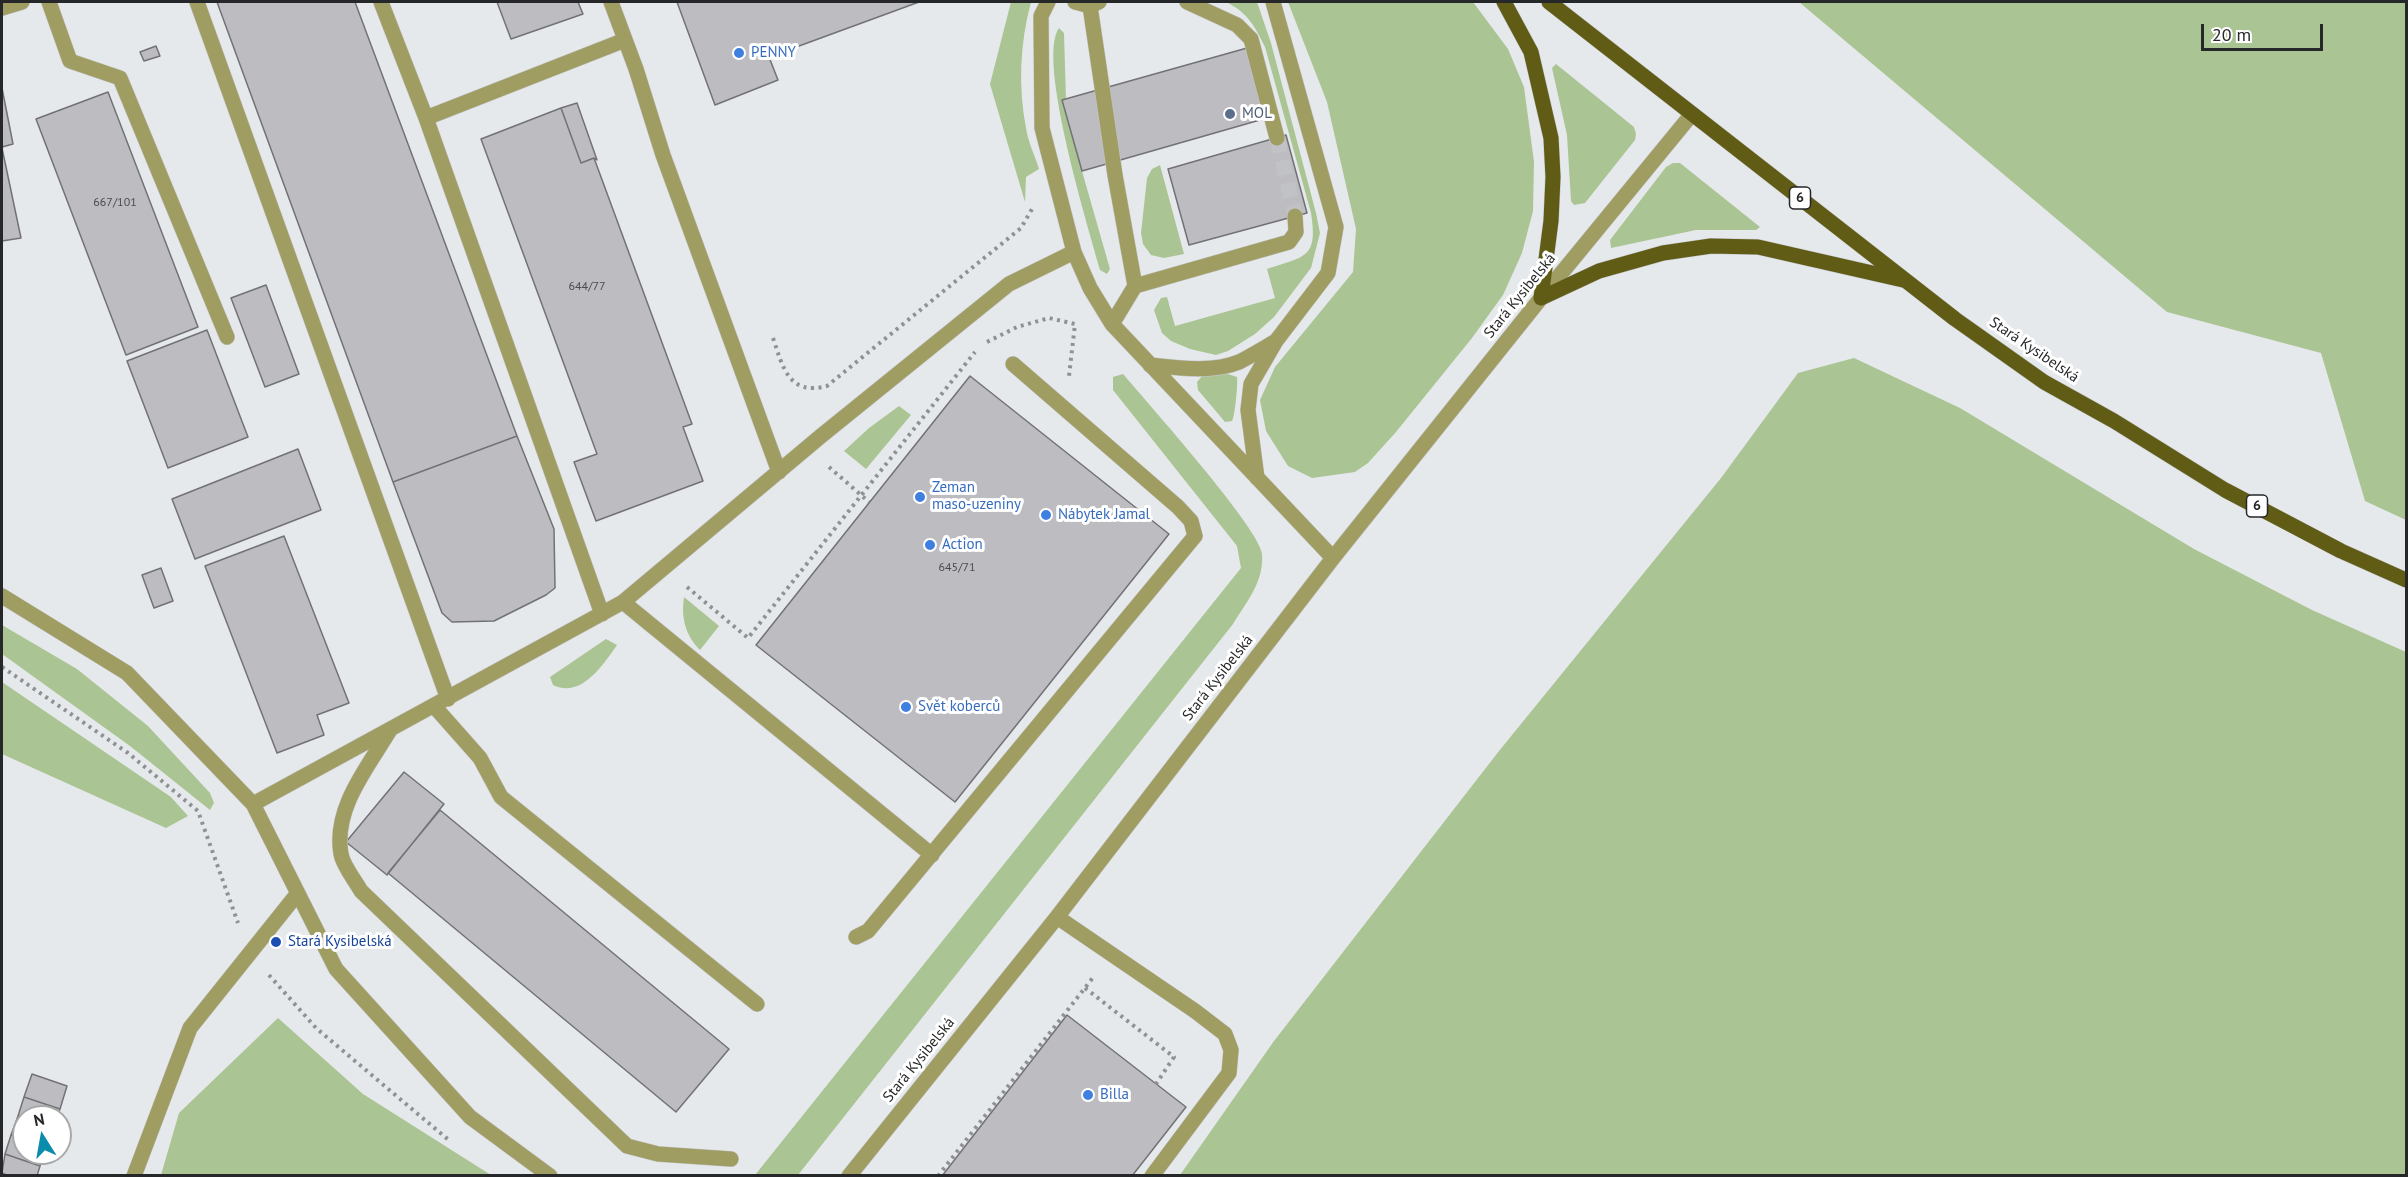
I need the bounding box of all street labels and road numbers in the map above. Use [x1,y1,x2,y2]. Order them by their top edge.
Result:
road number: 6 [1790,187,1810,209]
street label: Stará Kysibelská [1480,250,1560,342]
street label: Stará Kysibelská [1986,314,2082,386]
road number: 6 [2246,495,2268,517]
street label: Stará Kysibelská [1179,632,1257,724]
street label: Stará Kysibelská [879,1014,959,1106]

